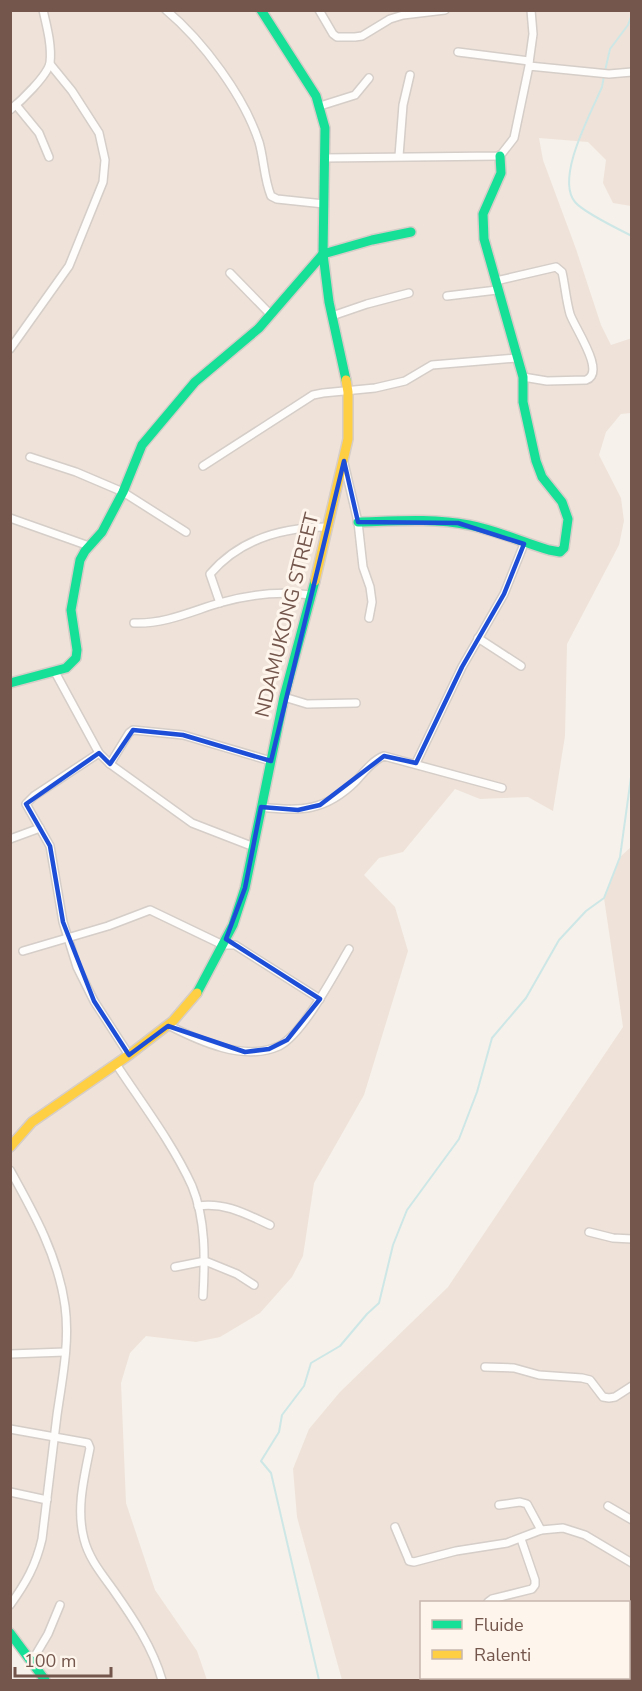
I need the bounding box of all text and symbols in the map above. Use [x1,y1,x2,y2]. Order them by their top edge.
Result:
street label: NDAMUKONG STREET [249,510,325,720]
legend [420,1601,630,1679]
text: Fluide [474,1613,524,1637]
scale bar [15,1640,111,1678]
text: Ralenti [474,1643,531,1667]
text: 100 m [24,1649,76,1673]

